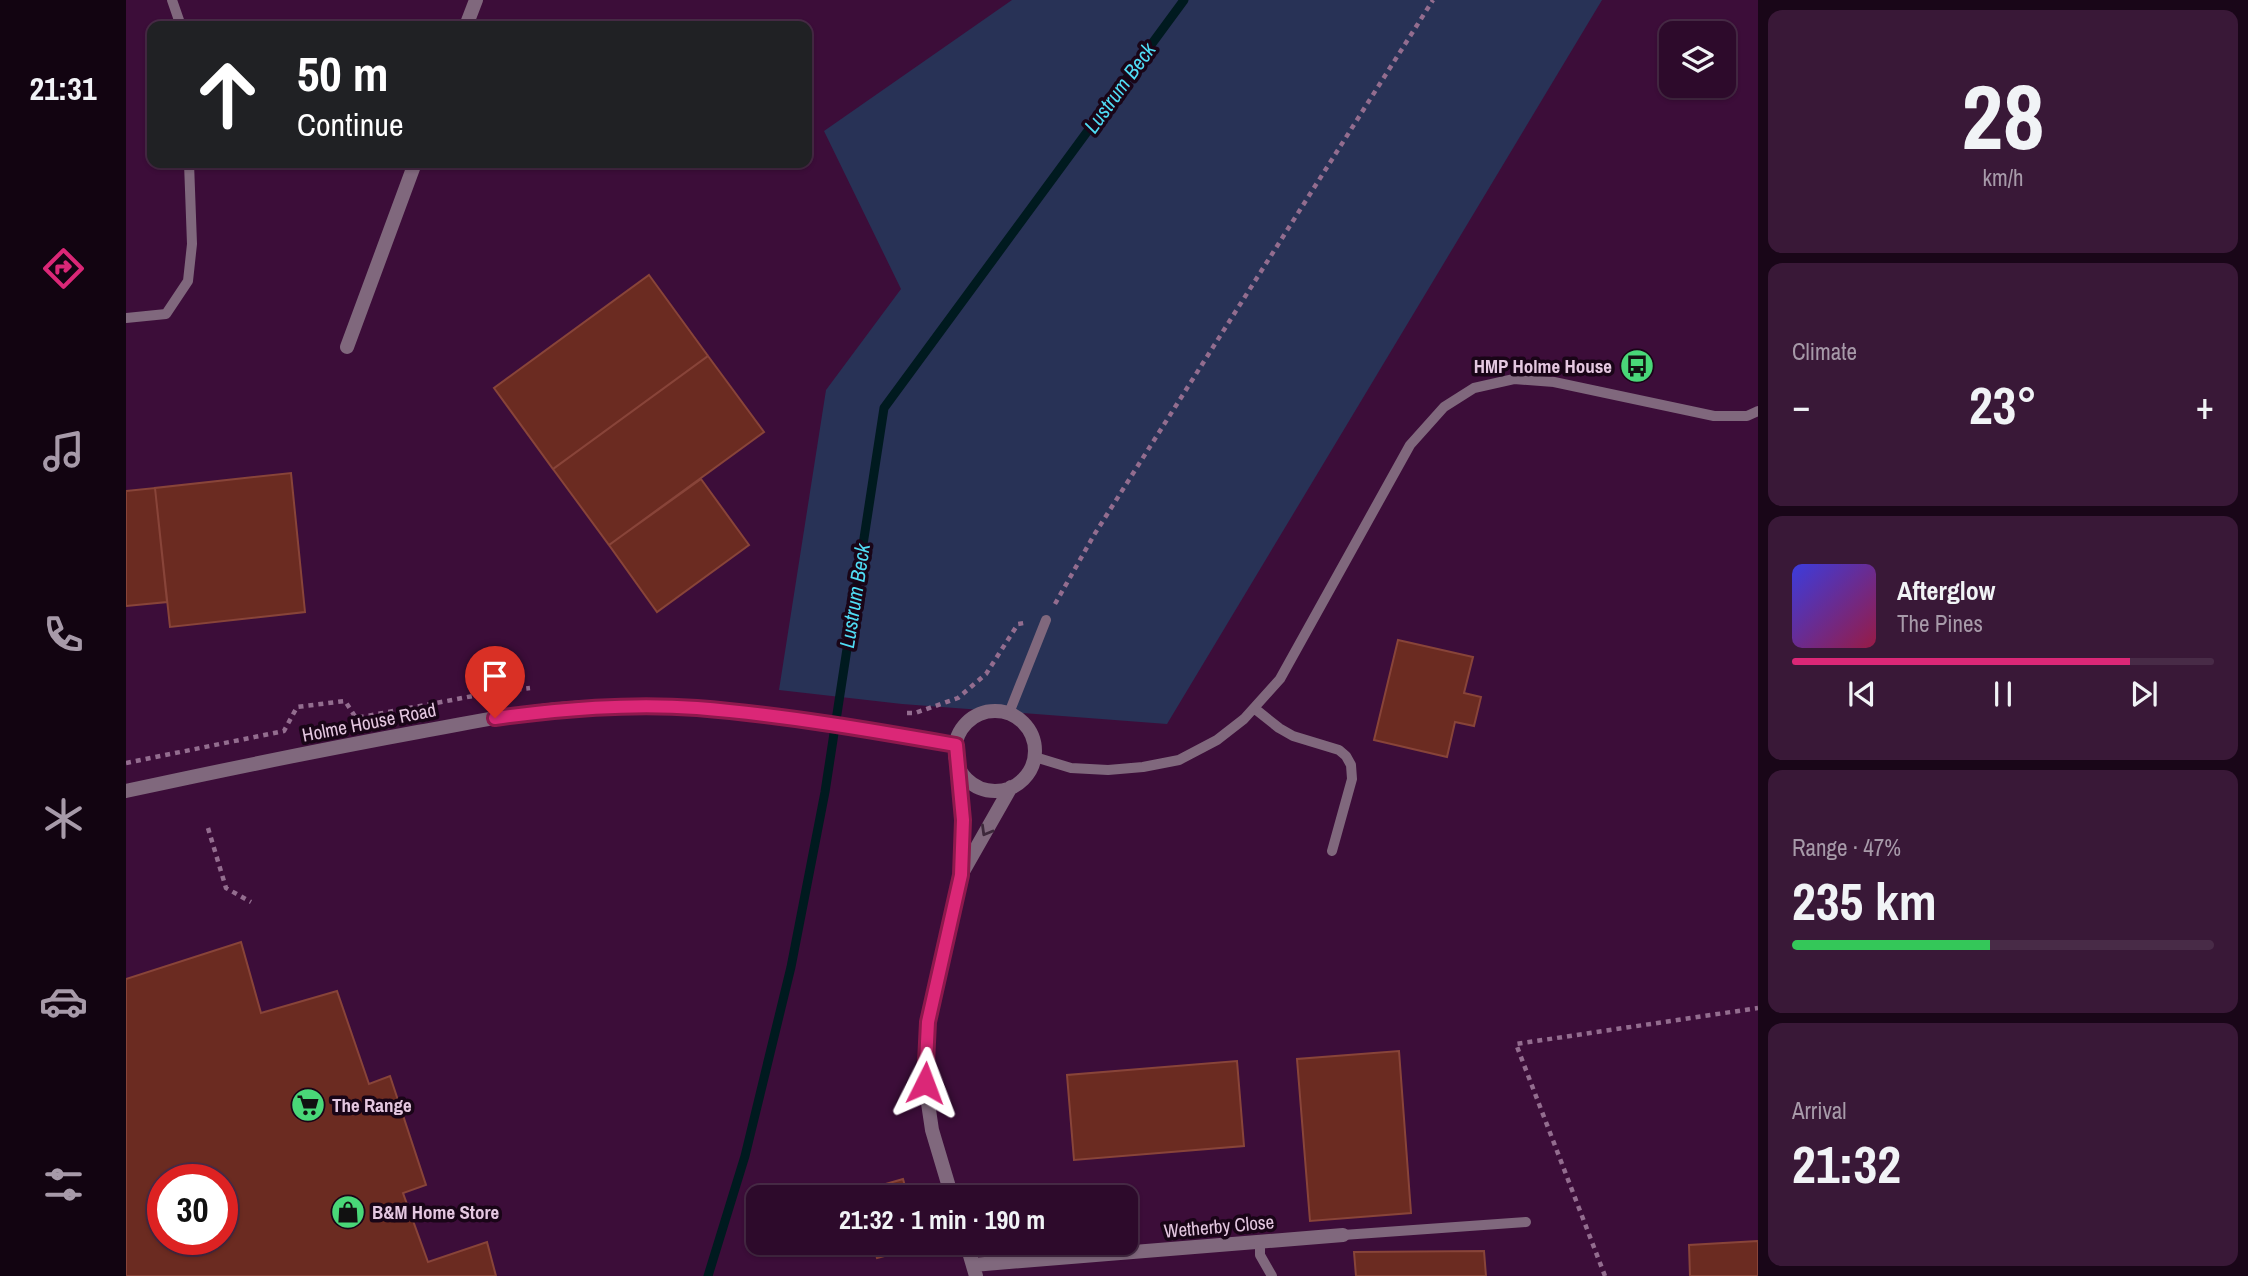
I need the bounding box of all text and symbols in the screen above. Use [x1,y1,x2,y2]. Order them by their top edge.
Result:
map controls [1659,21,1736,98]
button: layers [1659,21,1736,98]
water label: Lustrum Beck [1077,35,1163,139]
text: 50 m [297,40,389,106]
icon: ahead [182,49,273,140]
text: 28 [1962,55,2045,177]
text: 21:31 [29,67,97,110]
text: Continue [297,103,404,146]
text: km/h [1983,162,2023,193]
icon: directions [39,244,88,293]
text: Climate [1792,336,1857,367]
bus stop icon: HMP Holme House [1618,347,1656,385]
place label: HMP Holme House [1474,353,1612,379]
text: 23° [1969,370,2037,440]
text: − [1792,380,1810,431]
text: + [2196,380,2214,431]
icon: music [39,427,88,476]
water label: Lustrum Beck [832,540,877,650]
text: Afterglow [1897,573,1995,608]
text: The Pines [1897,608,1983,639]
icon: phone [39,610,88,659]
pin [465,646,525,718]
icon: arrive [476,657,514,695]
icon: previous [1843,675,1881,713]
icon: pause [1984,675,2022,713]
icon: next [2125,675,2163,713]
street label: Holme House Road [300,696,438,748]
icon: climate [39,794,88,843]
one-way arrow [981,824,994,837]
text: Range · 47% [1792,832,1901,863]
text: 235 km [1792,866,1937,936]
icon: car [39,977,88,1026]
position arrow [888,1046,962,1120]
supermarket icon: The Range [289,1086,327,1124]
place label: The Range [332,1092,412,1118]
text: Arrival [1792,1095,1847,1126]
text: 21:32 [1792,1129,1901,1199]
icon: filters [39,1160,88,1209]
speed limit sign: 30 [147,1164,238,1255]
shop icon: B&M Home Store [329,1193,367,1231]
place label: B&M Home Store [372,1199,500,1225]
text: 21:32 · 1 min · 190 m [839,1202,1045,1237]
street label: Wetherby Close [1163,1208,1275,1244]

